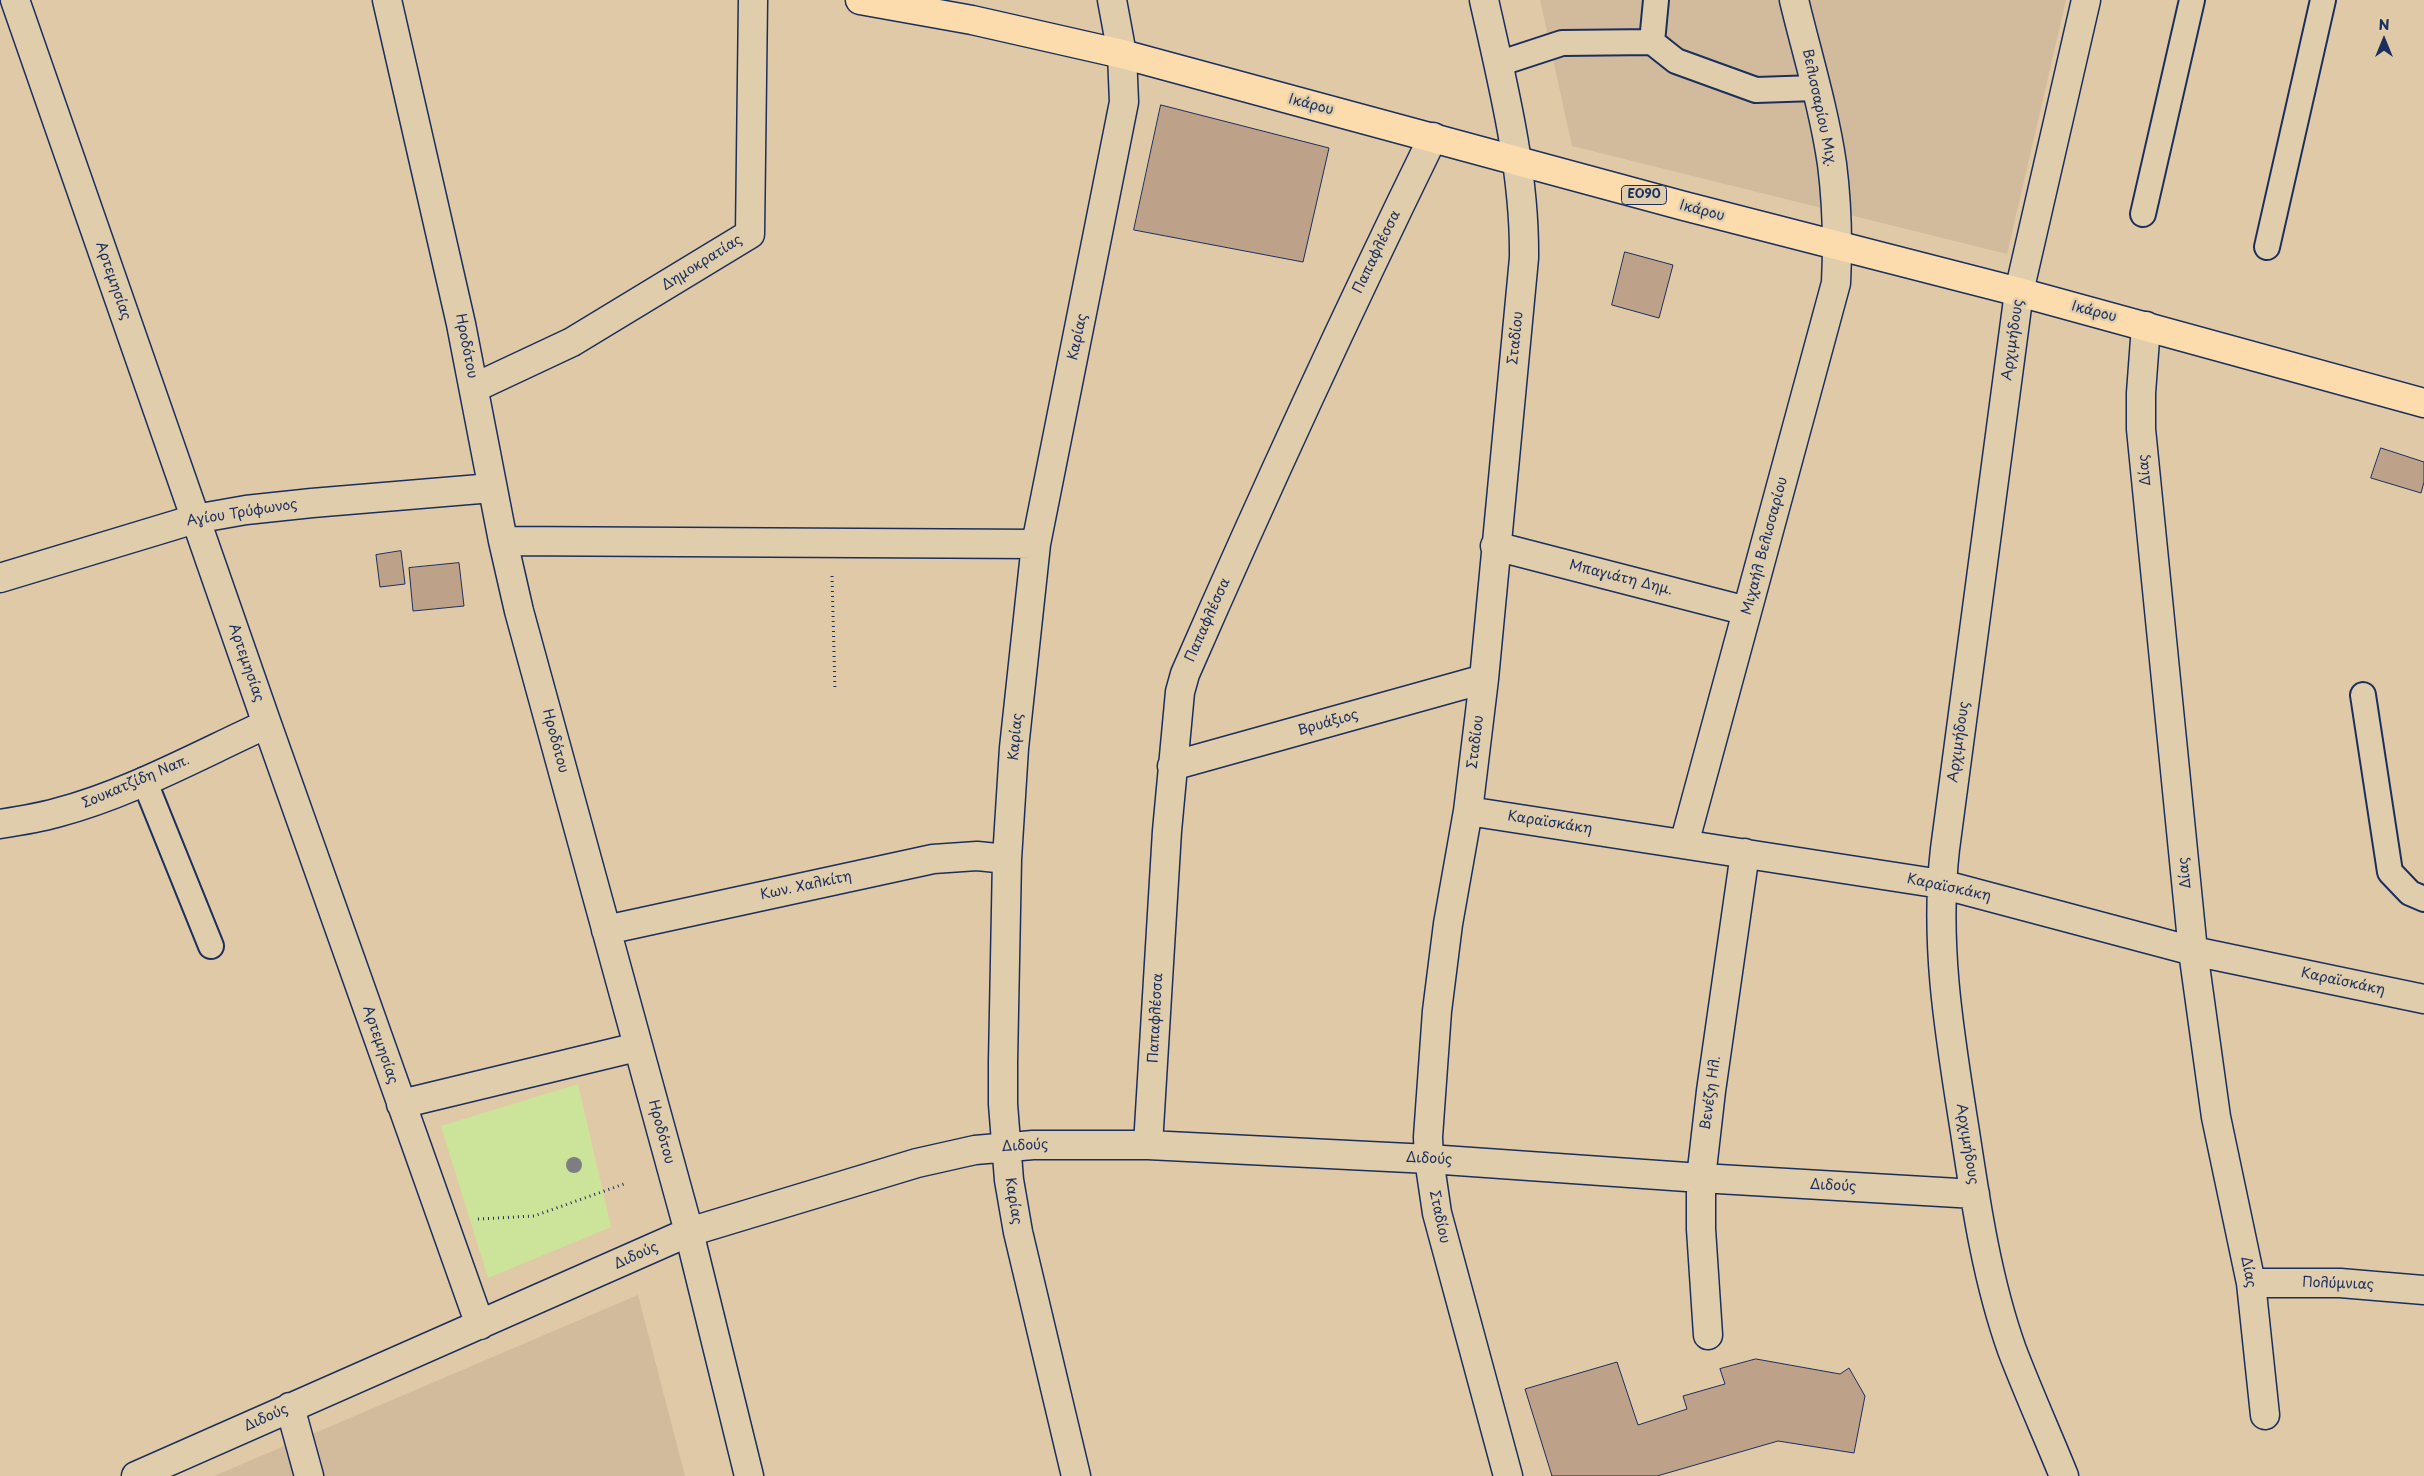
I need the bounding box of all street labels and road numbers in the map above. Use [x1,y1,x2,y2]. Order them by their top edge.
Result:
street label: Βελισσαρίου Μιχ. [1798,48,1840,168]
street label: Ικάρου [1287,91,1335,119]
road number: ΕΟ90 [1622,186,1666,204]
street label: Ικάρου [1678,197,1726,225]
street label: Παπαφλέσσα [1350,208,1404,296]
street label: Δημοκρατίας [659,232,745,294]
street label: Αρτεμησίας [92,240,134,322]
street label: Αρχιμήδους [1999,298,2027,382]
street label: Ικάρου [2070,298,2118,326]
street label: Σταδίου [1505,310,1527,366]
street label: Ηροδότου [451,312,481,380]
street label: Καρίας [1065,312,1091,362]
street label: Δίας [2135,454,2155,486]
street label: Μιχαήλ Βελισσαρίου [1738,475,1792,617]
street label: Αγίου Τρύφωνος [185,496,299,530]
street label: Μπαγιάτη Δημ. [1567,557,1675,599]
street label: Παπαφλέσσα [1182,575,1234,665]
street label: Αρτεμησίας [225,622,267,704]
street label: Αρχιμήδους [1945,700,1973,784]
street label: Βρυάξιος [1296,706,1360,740]
street label: Ηροδότου [538,707,572,775]
street label: Καρίας [1006,713,1026,761]
street label: Σταδίου [1464,714,1488,770]
street label: Σουκατζίδη Ναπ. [80,752,192,812]
street label: Καραϊσκάκη [1506,808,1594,838]
street label: Δίας [2175,856,2195,890]
street label: Κων. Χαλκίτη [759,868,853,904]
street label: Καραϊσκάκη [1905,871,1993,905]
street label: Καραϊσκάκη [2299,965,2387,999]
street label: Παπαφλέσσα [1145,973,1167,1063]
street label: Αρτεμησίας [359,1004,401,1086]
street label: Βενέζη Ηλ. [1697,1055,1725,1131]
street label: Ηροδότου [644,1098,678,1166]
street label: Αρχιμήδους [1952,1102,1982,1186]
street label: Διδούς [1001,1136,1049,1156]
street label: Διδούς [1405,1149,1453,1169]
street label: Καρίας [1001,1176,1025,1226]
street label: Διδούς [1809,1176,1857,1196]
street label: Σταδίου [1425,1189,1453,1245]
street label: Διδούς [611,1239,661,1273]
street label: Δίας [2237,1255,2259,1289]
street label: Πολύμνιας [2302,1274,2374,1294]
street label: Διδούς [241,1401,291,1435]

